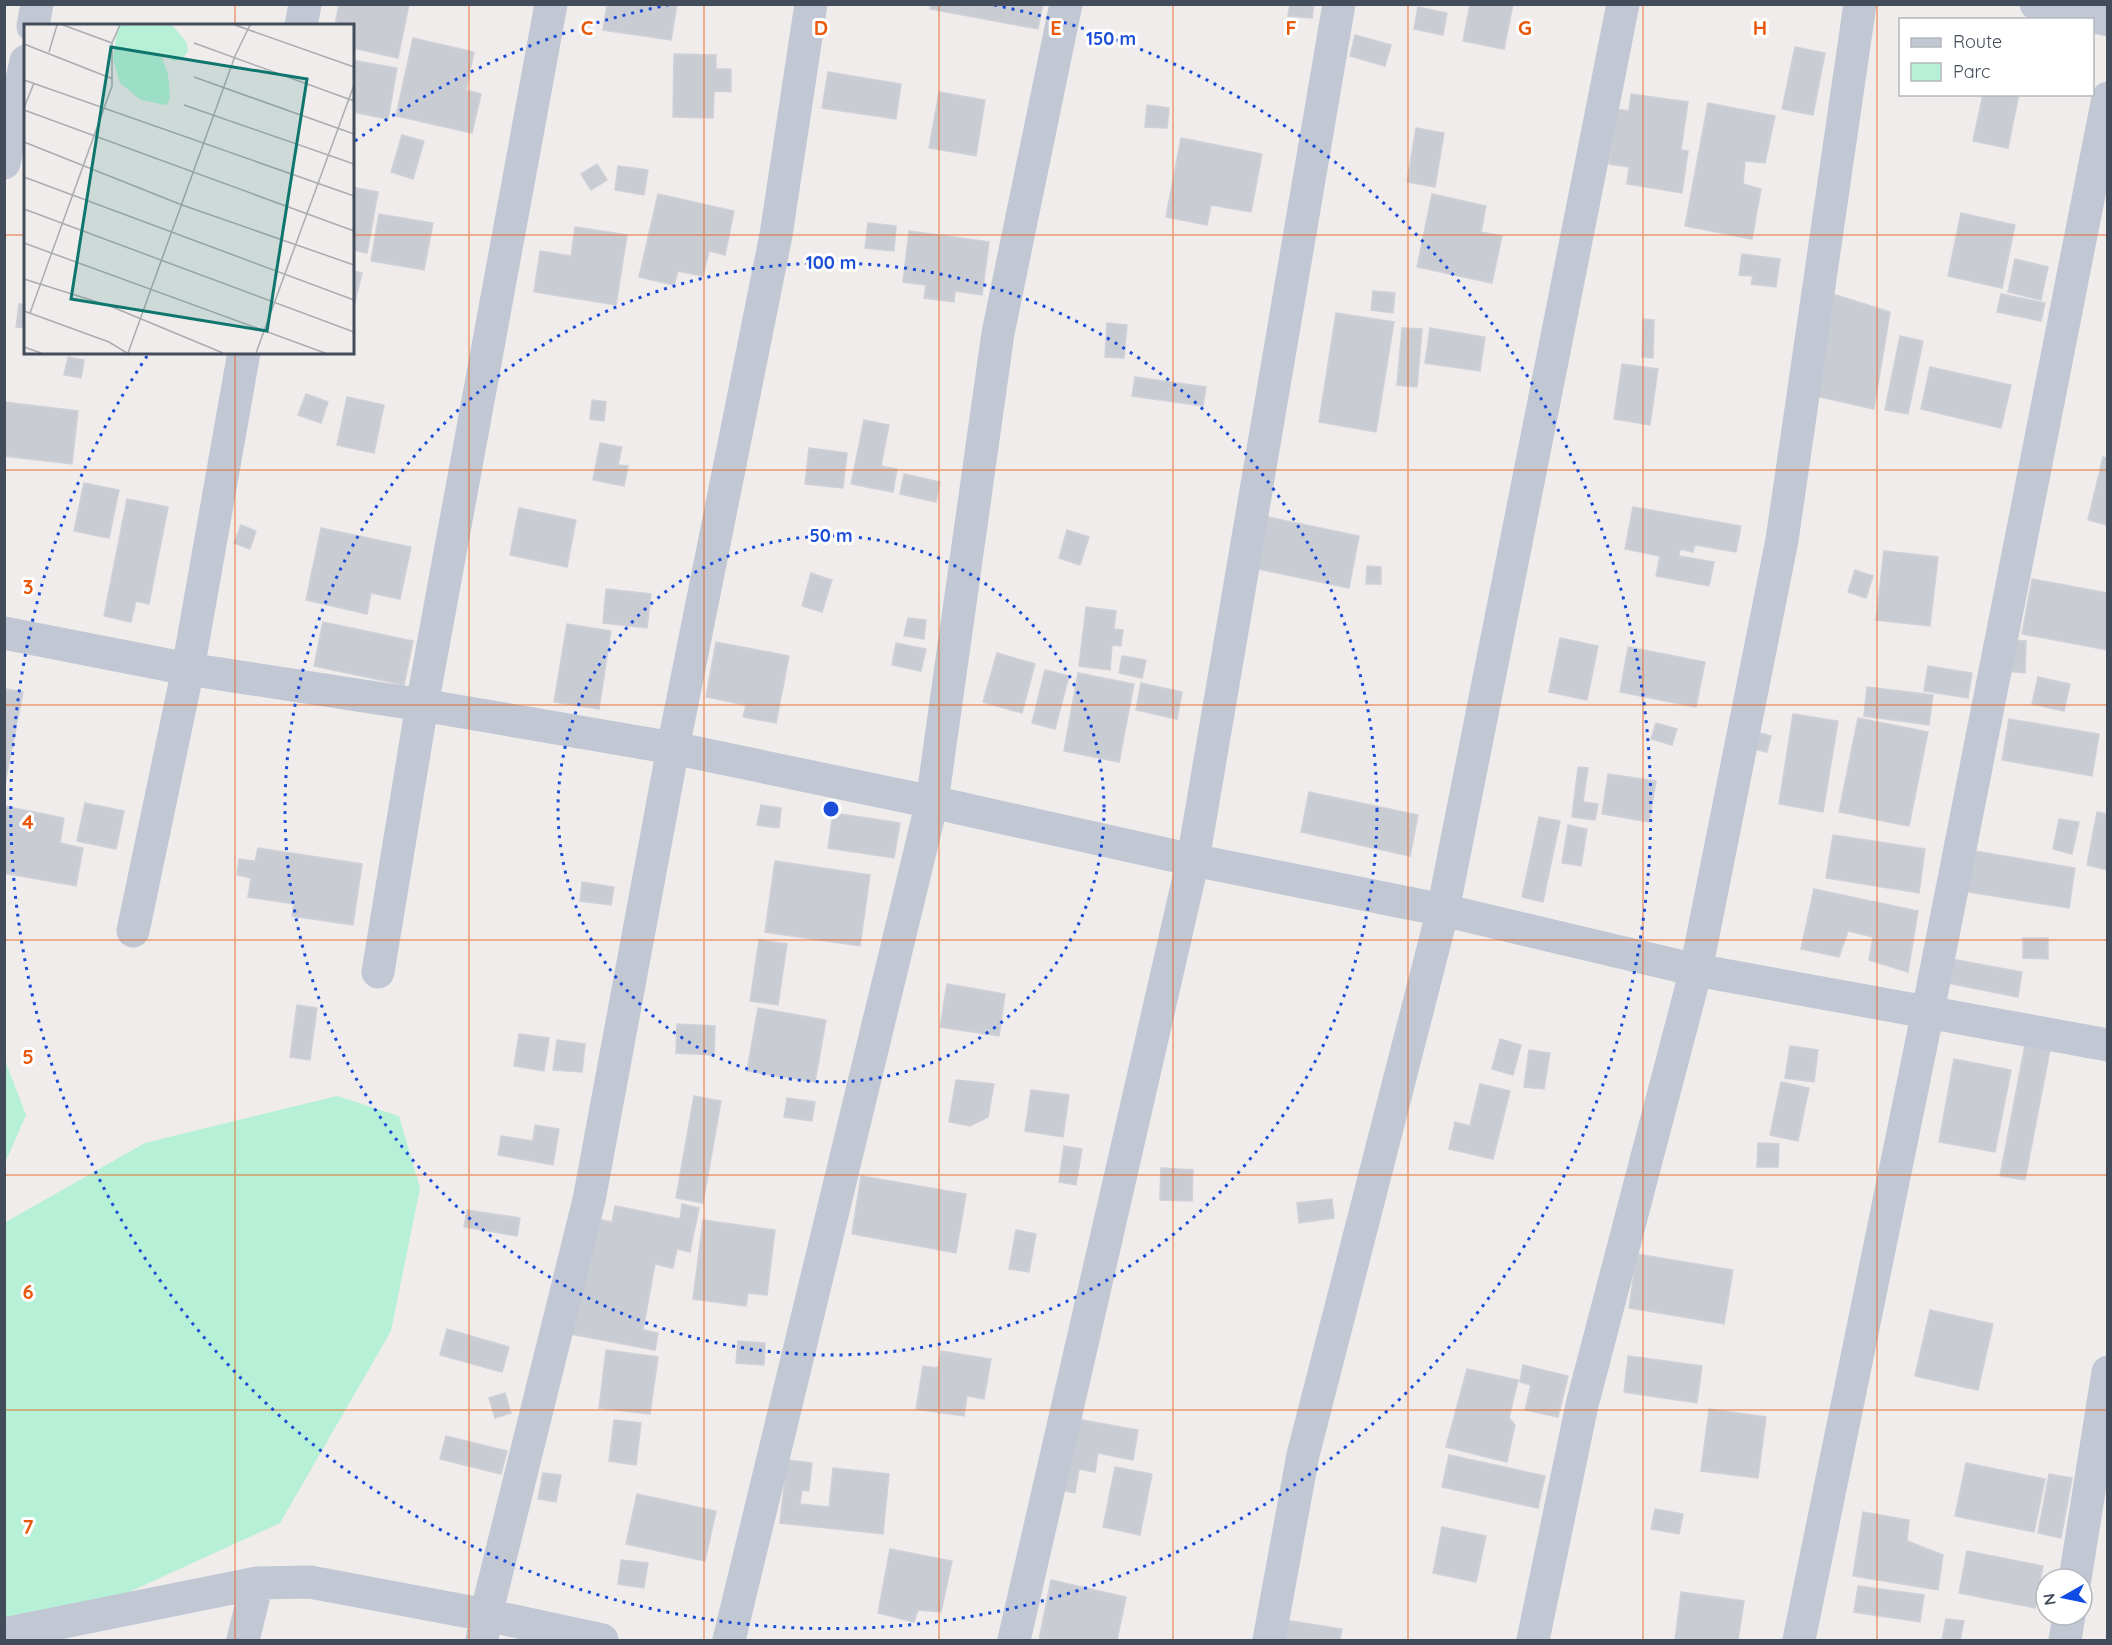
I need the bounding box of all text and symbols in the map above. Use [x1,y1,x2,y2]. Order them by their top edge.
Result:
text: C [581,15,594,40]
text: D [814,15,828,40]
text: E [1050,15,1062,40]
text: F [1285,15,1297,40]
text: G [1518,15,1532,40]
text: H [1753,15,1767,40]
legend [1899,18,2094,96]
inset map [24,24,354,354]
text: 150 m [1086,27,1136,50]
text: Route [1953,30,2002,53]
text: Parc [1953,60,1990,83]
text: 100 m [806,251,856,274]
text: 50 m [809,524,853,547]
text: 3 [23,574,33,599]
centre of rings [821,799,841,819]
text: 4 [22,809,34,834]
text: 5 [22,1044,34,1069]
text: 6 [22,1279,34,1304]
text: 7 [23,1514,34,1539]
north arrow [2034,1567,2094,1627]
text: N [2038,1592,2060,1607]

